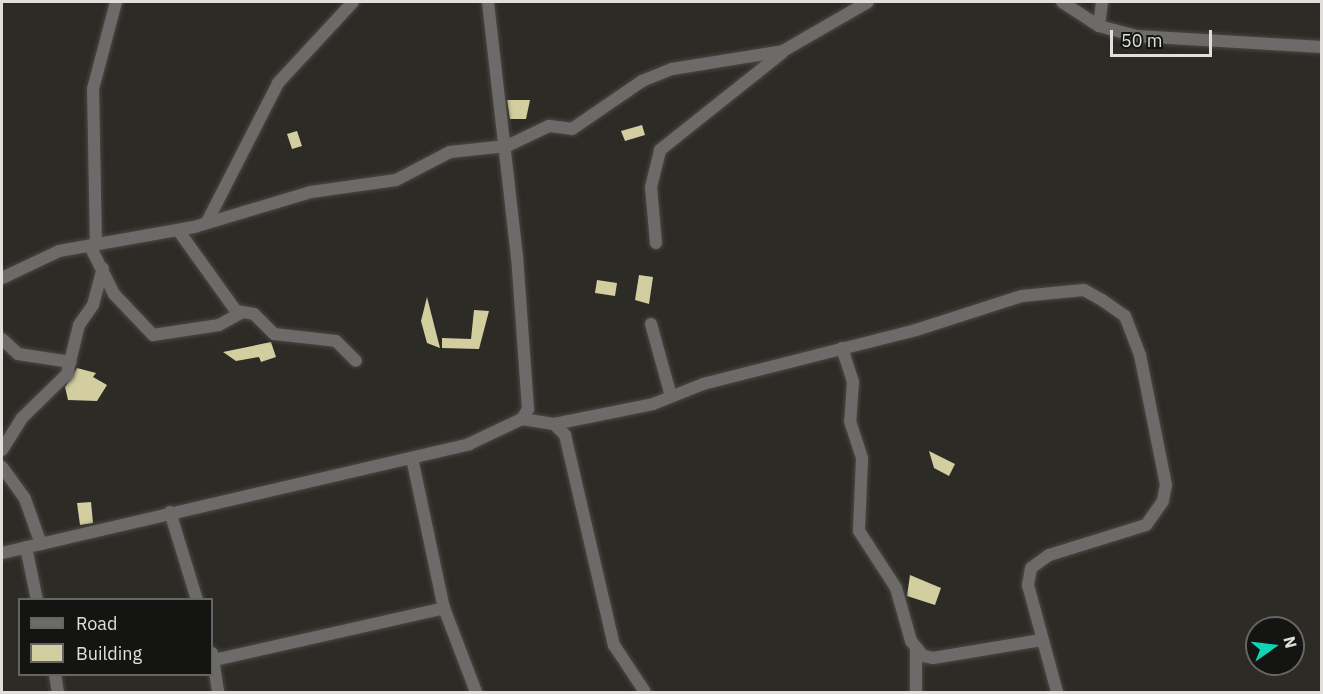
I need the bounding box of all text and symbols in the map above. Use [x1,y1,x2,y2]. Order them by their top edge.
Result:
scale bar [1113,18,1215,56]
text: 50 m [1121,29,1163,52]
legend [18,598,213,676]
text: Road [76,612,117,635]
north arrow [1245,616,1305,676]
text: N [1279,634,1302,650]
text: Building [76,642,142,665]

